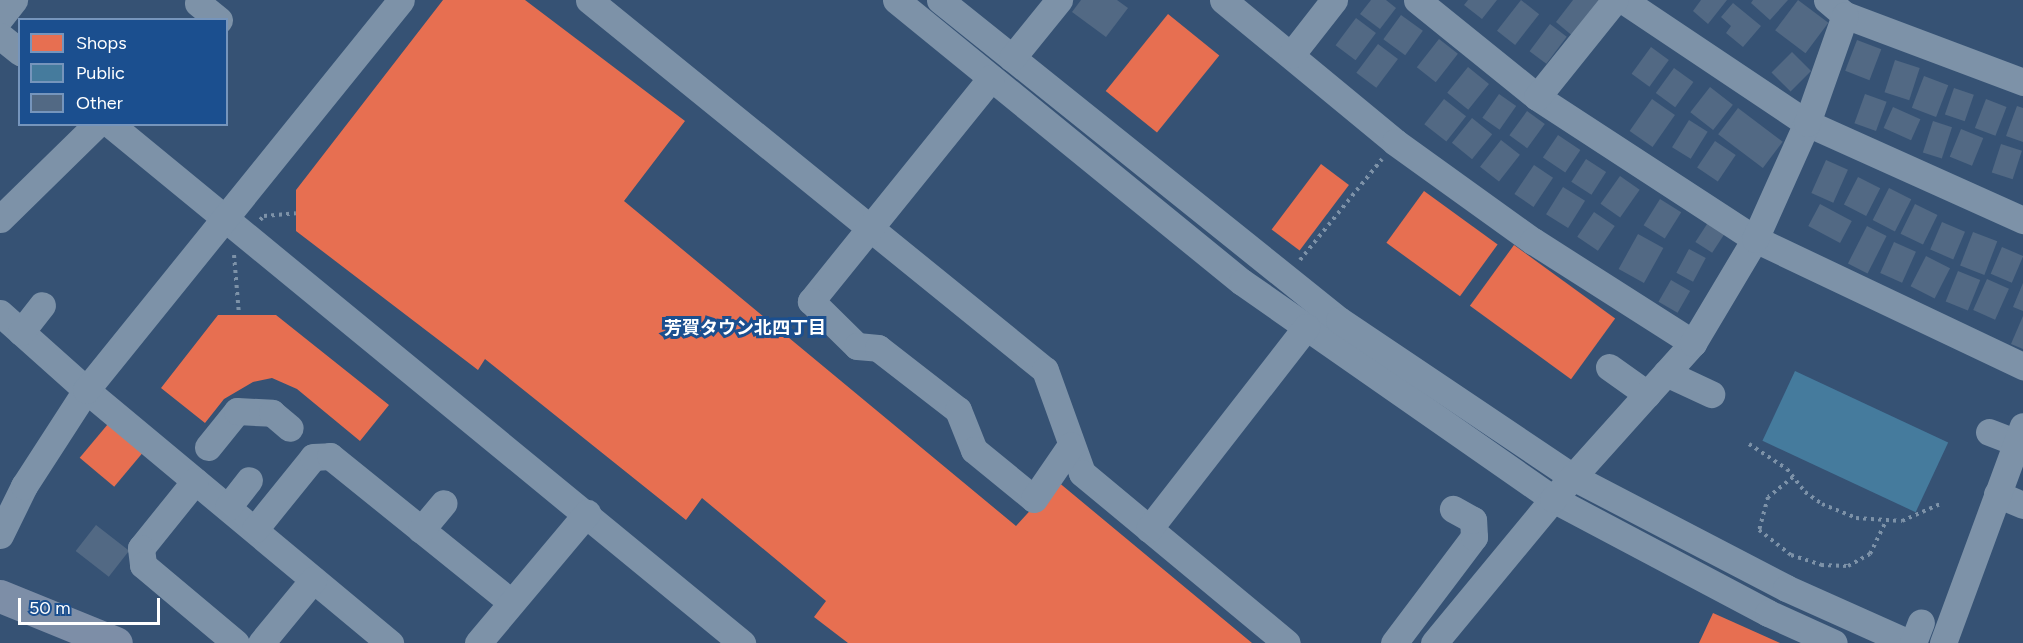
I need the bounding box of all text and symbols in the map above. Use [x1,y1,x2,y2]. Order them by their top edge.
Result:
legend [18,18,228,126]
text: Shops [76,32,127,54]
text: Public [76,62,125,84]
text: Other [76,92,123,114]
district label: 芳賀タウン北四丁目 [664,317,826,339]
scale bar [21,586,164,624]
text: 50 m [29,597,71,619]

